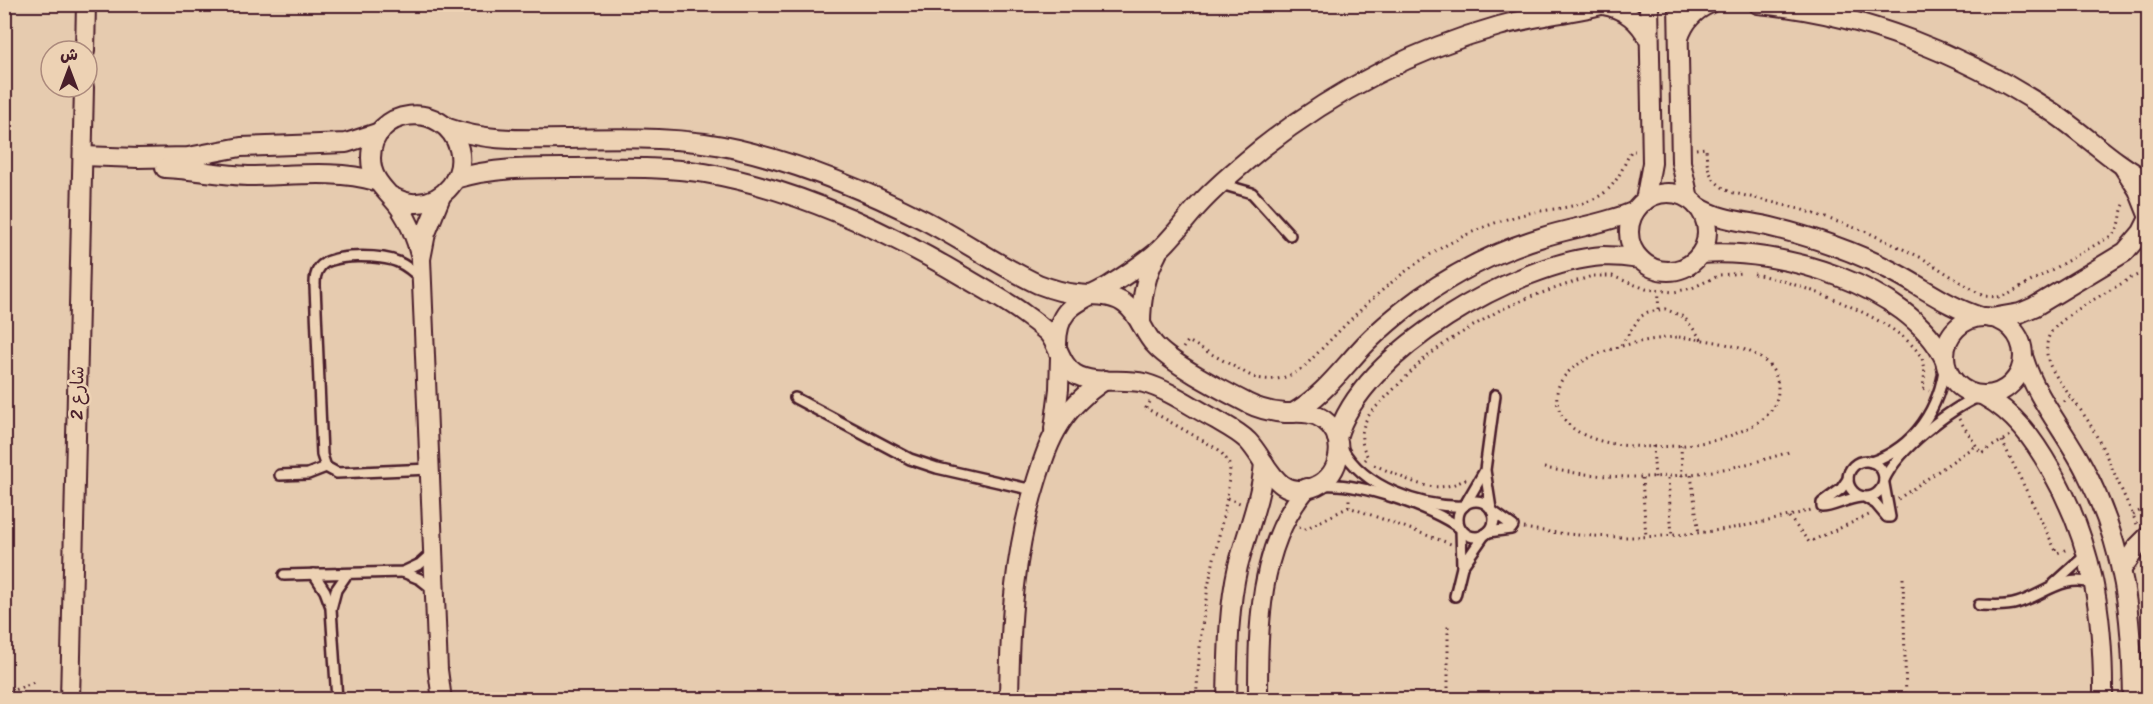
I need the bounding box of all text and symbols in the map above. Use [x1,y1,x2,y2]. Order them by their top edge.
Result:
north arrow [39,39,99,99]
text: ش [60,40,78,69]
street label: شارع 2 [61,366,93,420]

